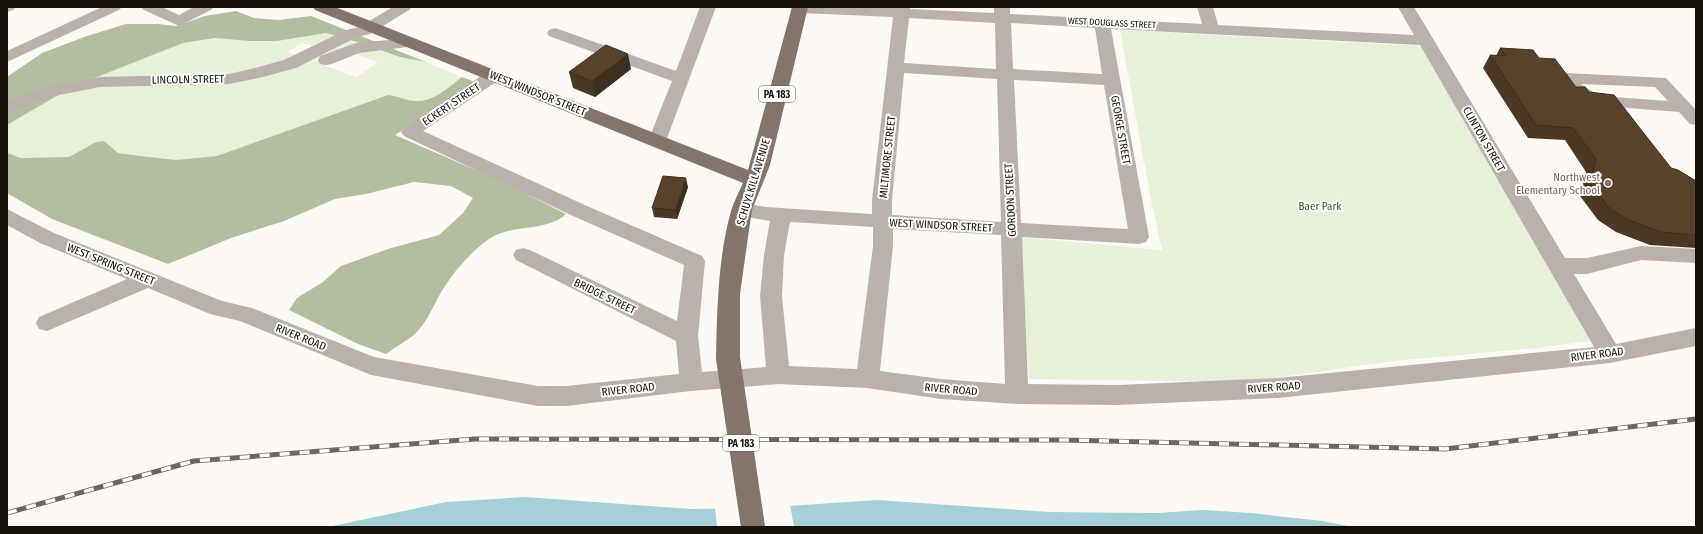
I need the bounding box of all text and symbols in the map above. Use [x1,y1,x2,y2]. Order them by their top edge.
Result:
street label: WEST DOUGLASS STREET [1068,16,1157,30]
street label: WEST WINDSOR STREET [488,68,589,119]
street label: LINCOLN STREET [152,72,225,87]
street label: ECKERT STREET [420,80,483,128]
road number: PA 183 [759,86,795,102]
street label: GEORGE STREET [1108,95,1133,167]
street label: CLINTON STREET [1460,105,1508,175]
street label: MILTIMORE STREET [877,114,898,199]
street label: SCHUYLKILL AVENUE [734,137,773,227]
street label: GORDON STREET [1002,162,1019,237]
place label: Northwest Elementary School [1516,171,1600,197]
marker: Northwest Elementary School [1603,178,1613,188]
park label: Baer Park [1299,200,1342,213]
street label: WEST WINDSOR STREET [889,216,994,235]
street label: WEST SPRING STREET [65,241,157,288]
street label: BRIDGE STREET [572,276,639,317]
street label: RIVER ROAD [274,321,328,353]
street label: RIVER ROAD [1570,345,1624,364]
street label: RIVER ROAD [1247,379,1301,396]
street label: RIVER ROAD [601,380,655,399]
street label: RIVER ROAD [924,381,978,398]
road number: PA 183 [723,435,759,451]

